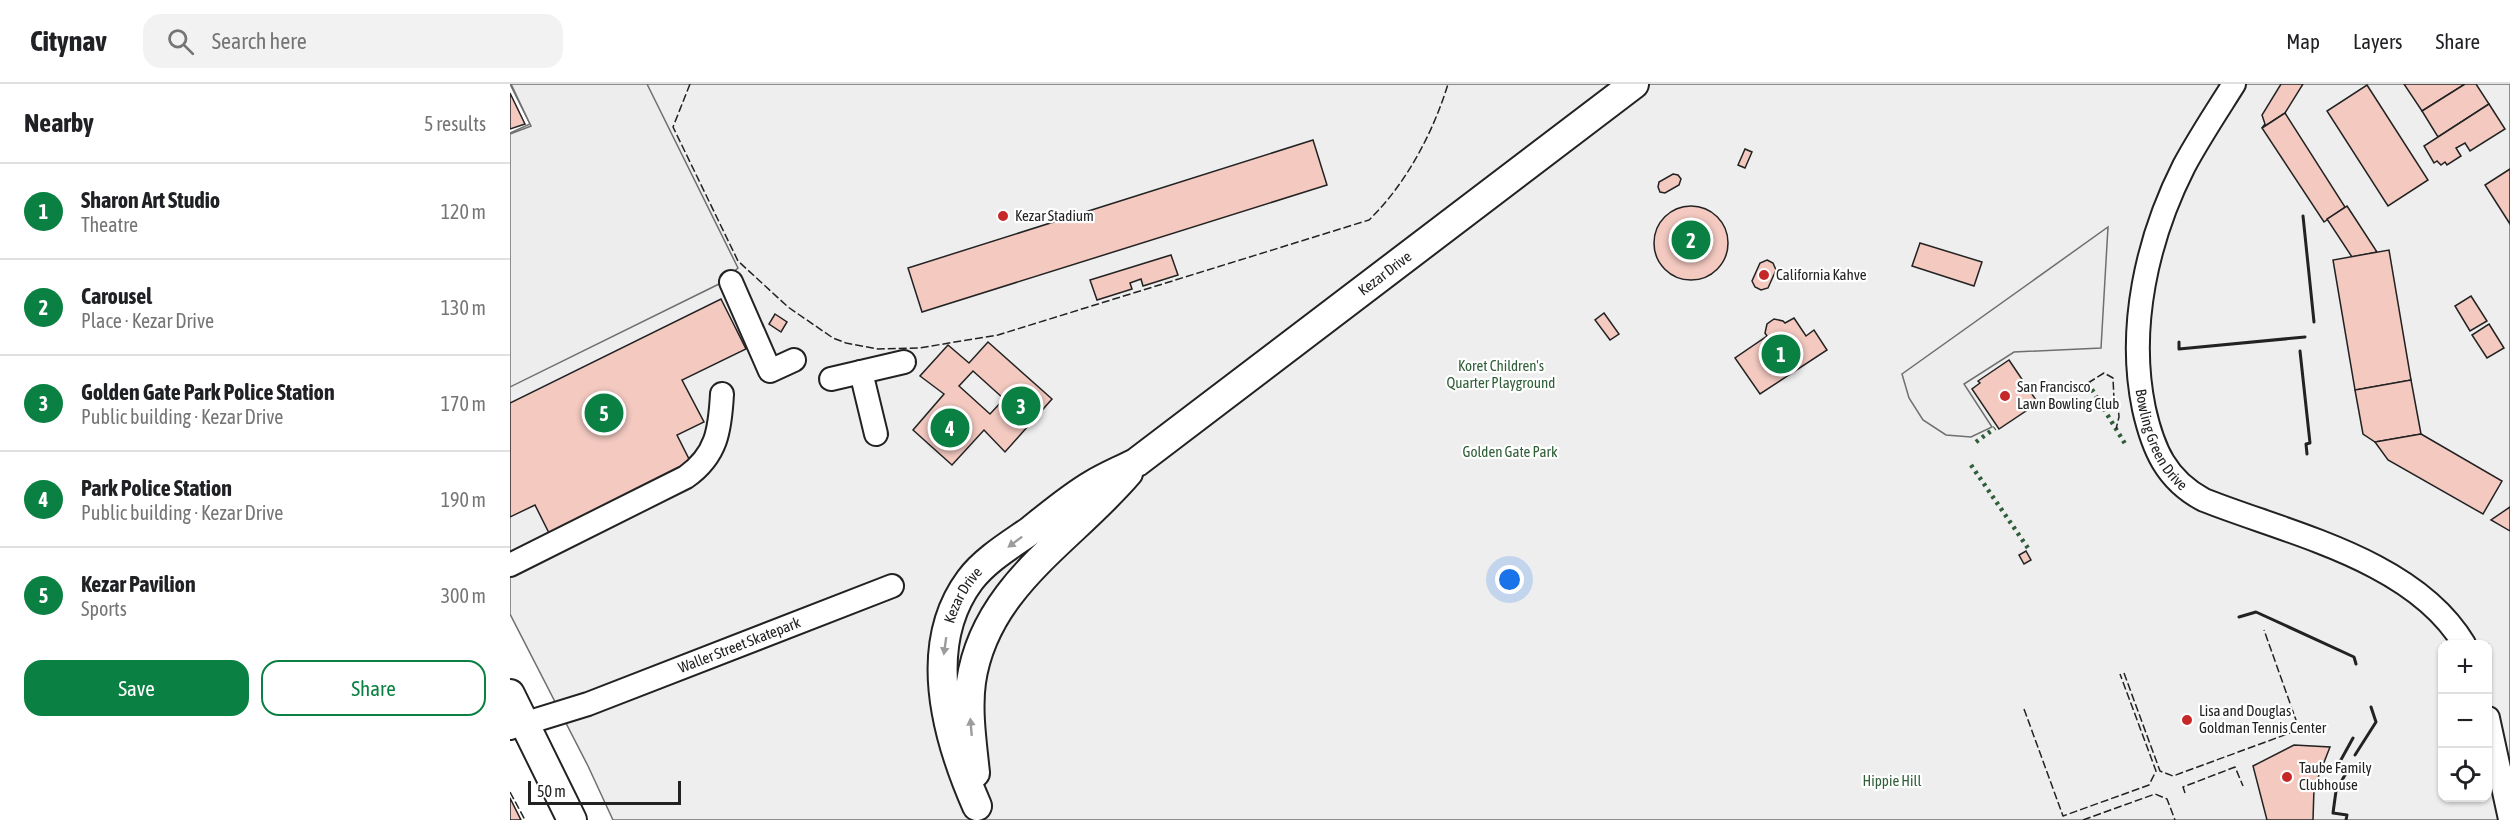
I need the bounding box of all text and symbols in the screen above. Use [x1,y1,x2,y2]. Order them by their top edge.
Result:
search box [143,14,563,68]
text: Citynav [30,25,107,57]
icon: search [164,25,197,58]
text: Search here [212,28,307,54]
text: Map [2286,29,2320,53]
text: Layers [2353,29,2403,53]
text: Share [2436,29,2480,53]
text: Nearby [24,108,94,138]
text: 5 results [424,112,486,135]
text: Sharon Art Studio [81,187,220,213]
text: 1 [39,200,48,223]
text: 120 m [441,200,486,223]
place label: Kezar Stadium [1015,207,1094,224]
marker: Kezar Stadium [996,209,1010,223]
text: Theatre [81,213,138,236]
pin: 2 [1672,218,1710,262]
street label: Kezar Drive [1355,247,1415,299]
place label: California Kahve [1776,266,1867,283]
marker: California Kahve [1757,268,1771,282]
text: Carousel [81,283,152,309]
text: 2 [39,296,48,319]
text: 130 m [441,296,486,319]
text: Place · Kezar Drive [81,309,214,332]
pin: 1 [1762,332,1800,376]
park label: Koret Children's Quarter Playground [1447,357,1555,391]
place label: San Francisco Lawn Bowling Club [2017,378,2119,412]
text: Golden Gate Park Police Station [81,379,335,405]
pin: 3 [1002,384,1040,428]
street label: Bowling Green Drive [2133,388,2191,494]
marker: San Francisco Lawn Bowling Club [1998,389,2012,403]
pin: 5 [584,390,623,436]
text: 3 [39,392,48,415]
text: 170 m [441,392,486,415]
text: Public building · Kezar Drive [81,405,283,428]
pin: 4 [930,406,970,450]
park label: Golden Gate Park [1462,443,1558,460]
text: Park Police Station [81,475,232,501]
text: 4 [39,488,48,511]
text: 190 m [441,488,486,511]
text: Public building · Kezar Drive [81,501,283,524]
one-way arrow [1007,535,1023,548]
street label: Kezar Drive [940,563,985,625]
your location [1495,565,1524,594]
text: Kezar Pavilion [81,571,196,597]
text: 5 [39,584,48,607]
text: 300 m [441,584,486,607]
text: Sports [81,597,127,620]
street label: Waller Street Skatepark [676,613,803,676]
one-way arrow [940,637,949,656]
map controls [2438,640,2492,802]
button: + [2438,640,2492,694]
button: Save [24,660,249,716]
button: Share [261,660,486,716]
button: − [2438,694,2492,748]
place label: Lisa and Douglas Goldman Tennis Center [2199,702,2327,736]
marker: Lisa and Douglas Goldman Tennis Center [2180,713,2194,727]
one-way arrow [966,717,976,736]
button: locate [2438,748,2492,802]
place label: Taube Family Clubhouse [2299,759,2372,793]
marker: Taube Family Clubhouse [2280,770,2294,784]
park label: Hippie Hill [1863,772,1921,789]
scale bar [528,778,681,806]
text: 50 m [537,782,566,800]

